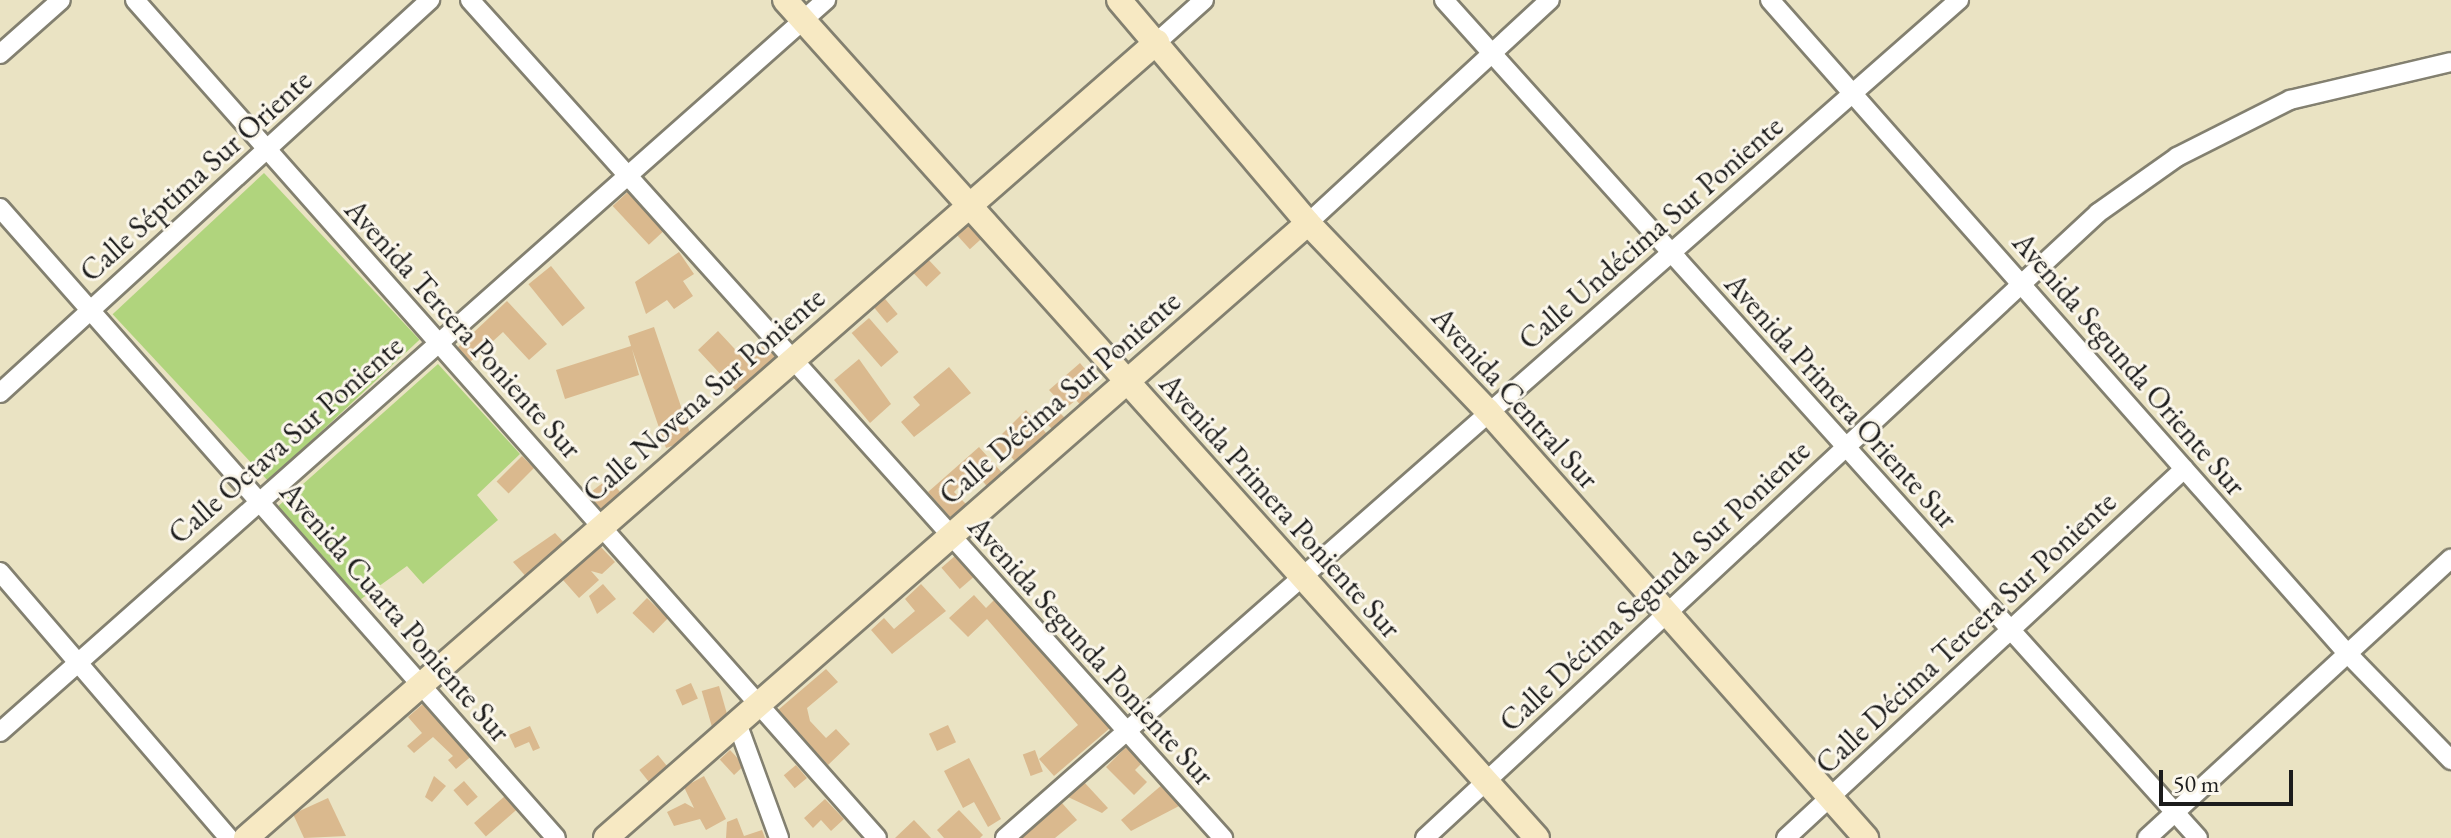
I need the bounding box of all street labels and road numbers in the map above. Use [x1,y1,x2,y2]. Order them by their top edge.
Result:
street label: Calle Séptima Sur Oriente [73,62,319,290]
street label: Calle Undécima Sur Poniente [1512,108,1790,358]
street label: Avenida Tercera Poniente Sur [337,192,589,466]
street label: Avenida Segunda Oriente Sur [2005,225,2253,503]
street label: Avenida Primera Oriente Sur [1717,266,1965,536]
street label: Calle Novena Sur Poniente [576,280,832,510]
street label: Calle Décima Sur Poniente [932,283,1188,513]
street label: Avenida Central Sur [1424,300,1606,496]
street label: Calle Octava Sur Poniente [161,328,411,552]
street label: Avenida Primera Poniente Sur [1152,366,1408,646]
street label: Calle Décima Segunda Sur Poniente [1492,433,1818,739]
street label: Avenida Cuarta Poniente Sur [272,474,518,750]
street label: Calle Décima Tercera Sur Poniente [1808,484,2124,782]
street label: Avenida Segunda Poniente Sur [960,509,1222,793]

